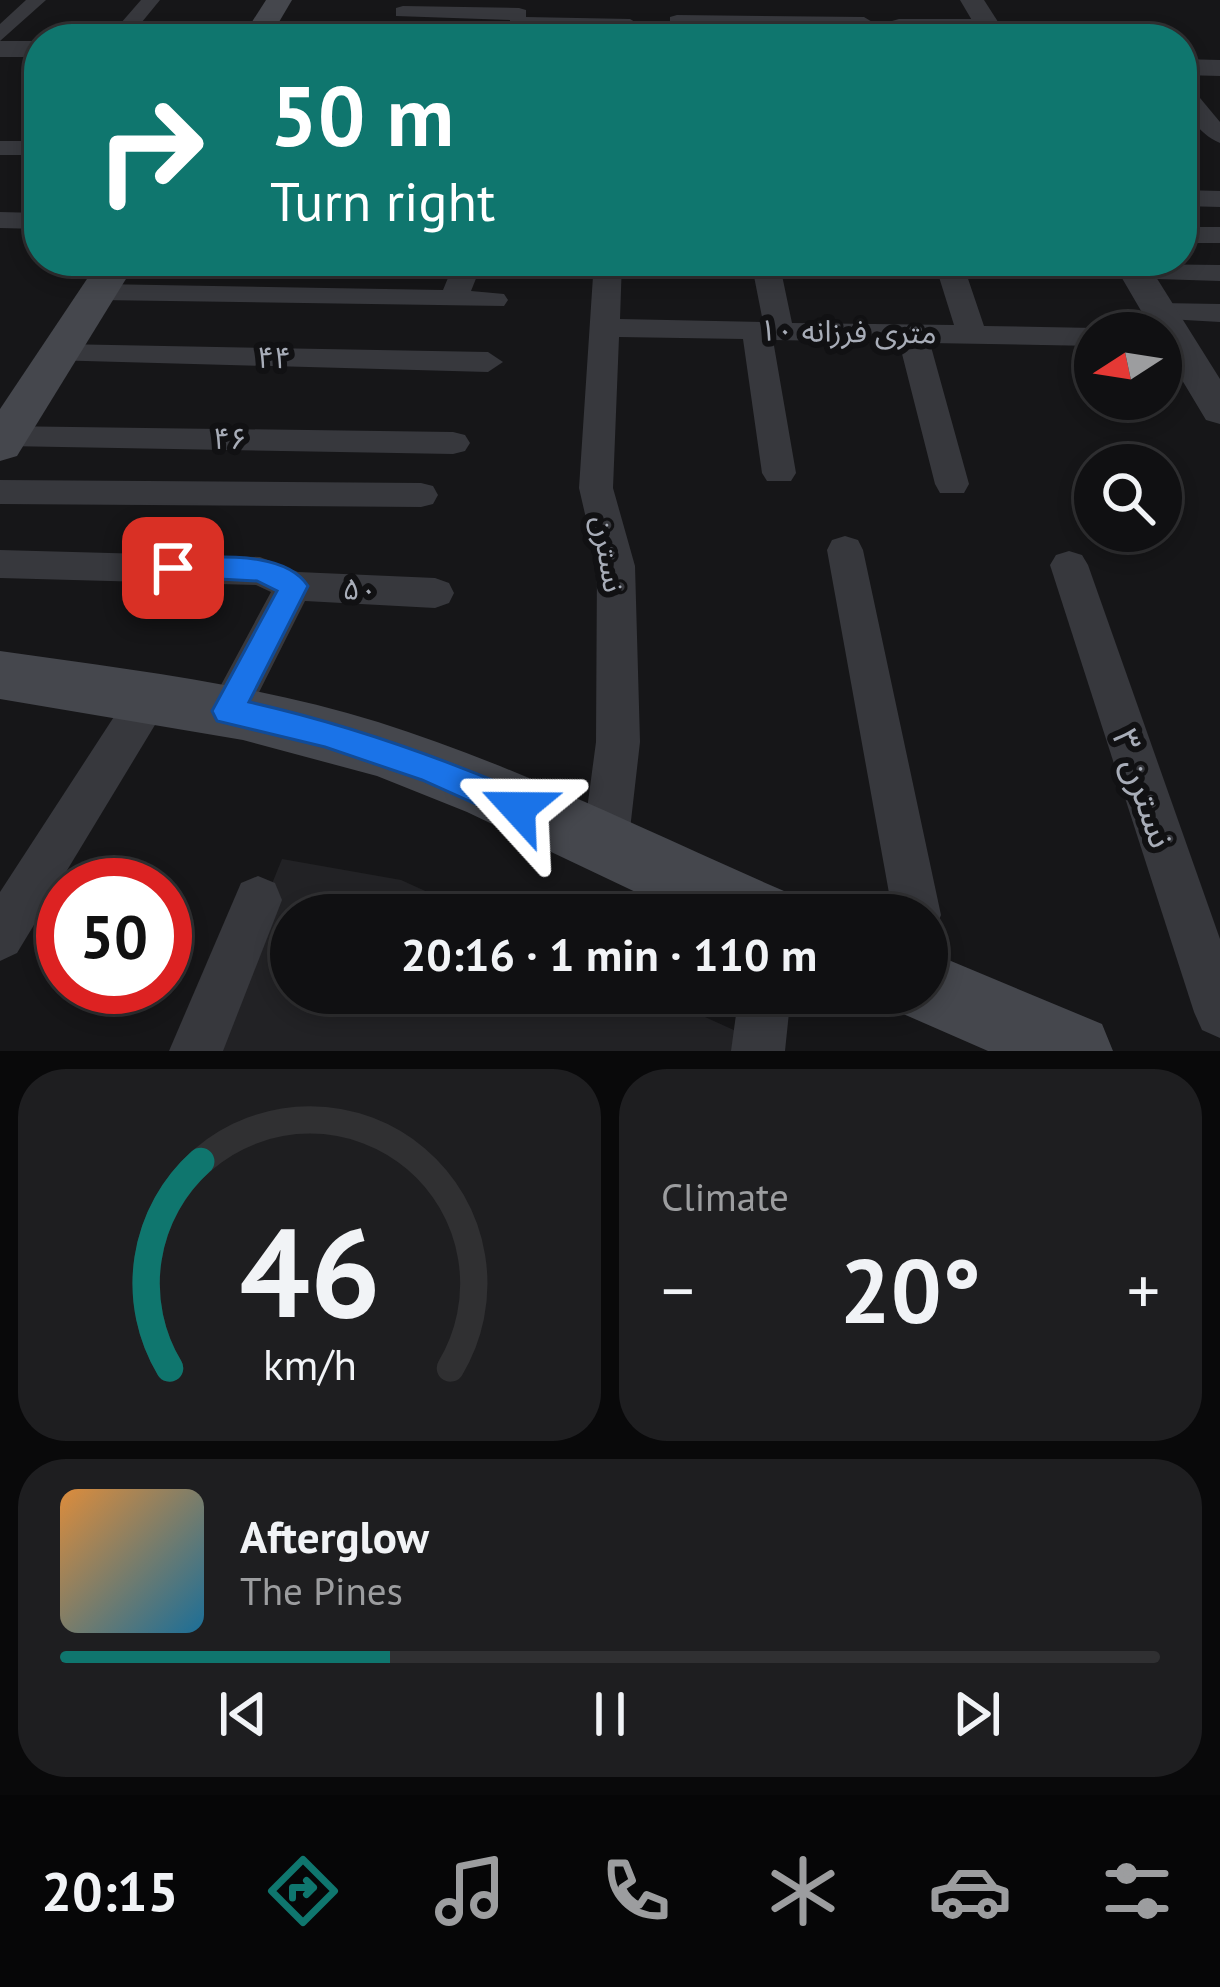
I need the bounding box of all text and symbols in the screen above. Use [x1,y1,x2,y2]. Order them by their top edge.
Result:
text: 50 m [270,60,454,169]
icon: right [72,72,228,228]
text: Turn right [270,166,495,236]
street label: ۱۰ متری فرزانه [759,309,937,352]
north arrow [1074,312,1182,420]
map controls [1074,312,1182,552]
street label: ۴۴ [257,337,292,376]
street label: ۴۶ [213,418,248,457]
button: search [1074,444,1182,552]
street label: نسترن [584,513,635,595]
pin [122,517,224,619]
icon: arrive [140,535,206,601]
street label: ۵۰ [342,568,378,609]
street label: نسترن ۳ [1102,722,1187,854]
position arrow [455,745,581,871]
speed limit sign: 50 [36,858,192,1014]
text: 20:16 · 1 min · 110 m [401,925,817,983]
text: Climate [661,1171,789,1222]
text: 46 [239,1190,380,1351]
text: 20° [840,1231,981,1348]
text: − [661,1247,694,1332]
text: + [1127,1247,1160,1332]
text: km/h [262,1336,357,1392]
text: Afterglow [240,1507,429,1565]
text: The Pines [240,1565,403,1616]
icon: previous [210,1681,276,1747]
icon: pause [577,1681,643,1747]
icon: next [944,1681,1010,1747]
icon: directions [261,1849,345,1933]
icon: music [428,1849,512,1933]
icon: phone [594,1849,678,1933]
icon: climate [761,1849,845,1933]
icon: car [928,1849,1012,1933]
icon: filters [1095,1849,1179,1933]
text: 20:15 [41,1856,178,1926]

